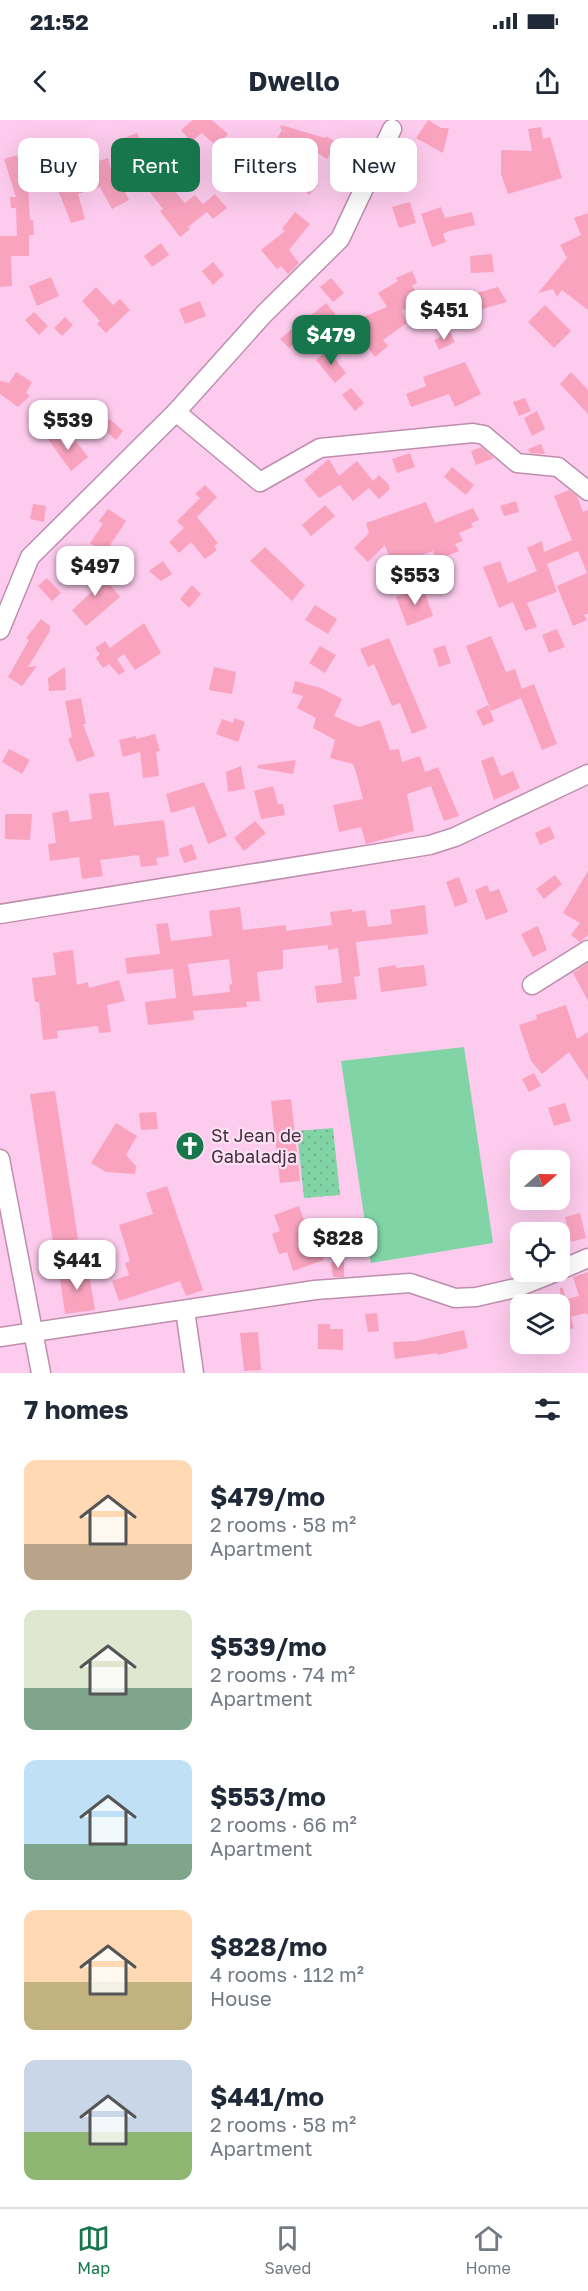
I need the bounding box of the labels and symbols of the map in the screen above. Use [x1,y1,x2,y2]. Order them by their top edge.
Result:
pin: $451 [408,290,480,341]
pin: $479 [295,315,367,366]
pin: $539 [32,400,104,451]
pin: $497 [59,546,131,597]
pin: $553 [379,555,451,606]
place label: St Jean de Gabaladja [211,1124,302,1167]
church icon: St Jean de Gabaladja [174,1130,206,1162]
north arrow [510,1150,570,1210]
pin: $828 [302,1218,374,1269]
pin: $441 [41,1240,113,1291]

